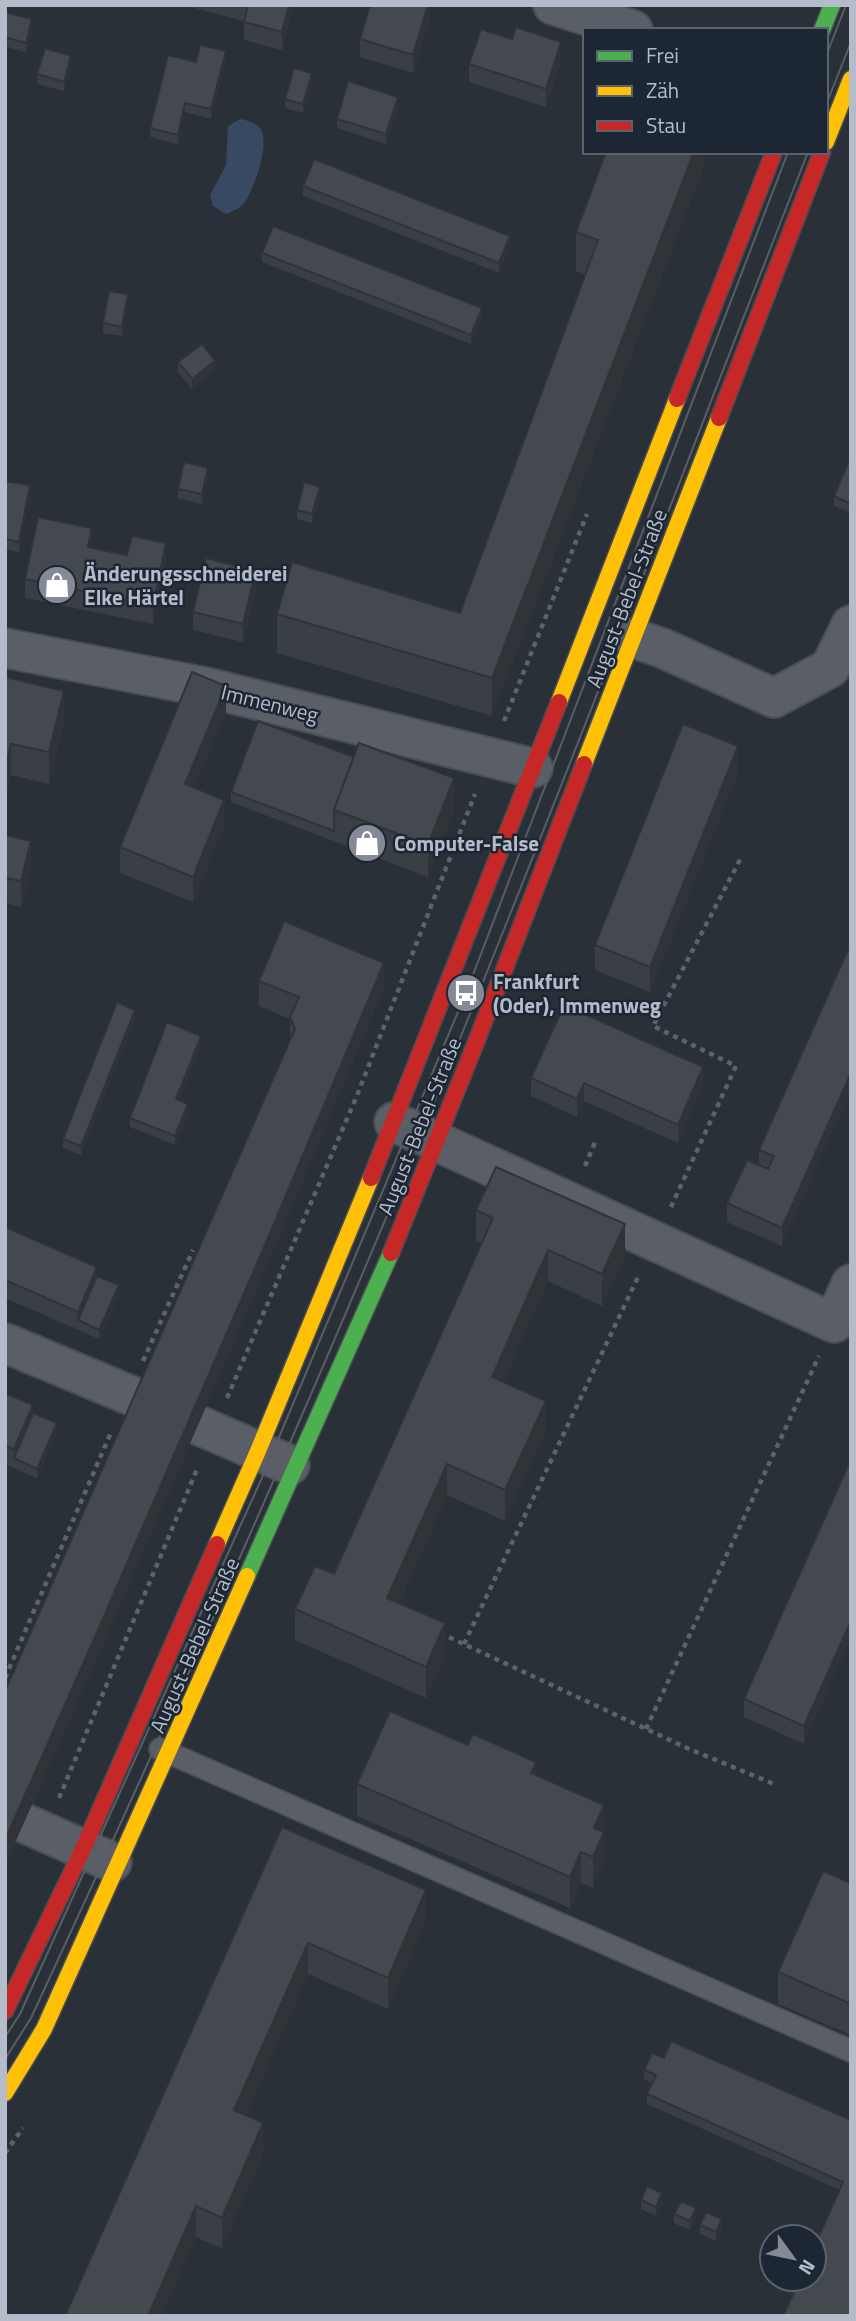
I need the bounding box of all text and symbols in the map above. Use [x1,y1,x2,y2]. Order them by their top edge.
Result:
legend [583,28,828,154]
text: Frei [646,39,679,71]
text: Zäh [646,74,679,106]
text: Stau [646,109,686,141]
street label: August-Bebel-Straße [577,504,675,692]
place label: Änderungsschneiderei Elke Härtel [84,557,287,613]
shop icon: Änderungsschneiderei Elke Härtel [36,564,78,606]
street label: Immenweg [218,675,322,731]
shop icon: Computer-False [346,822,388,864]
place label: Computer-False [394,827,539,859]
place label: Frankfurt (Oder), Immenweg [493,965,661,1021]
bus stop icon: Frankfurt (Oder), Immenweg [445,972,487,1014]
street label: August-Bebel-Straße [369,1032,469,1220]
street label: August-Bebel-Straße [141,1552,247,1738]
north arrow [758,2223,828,2293]
text: N [792,2254,823,2281]

